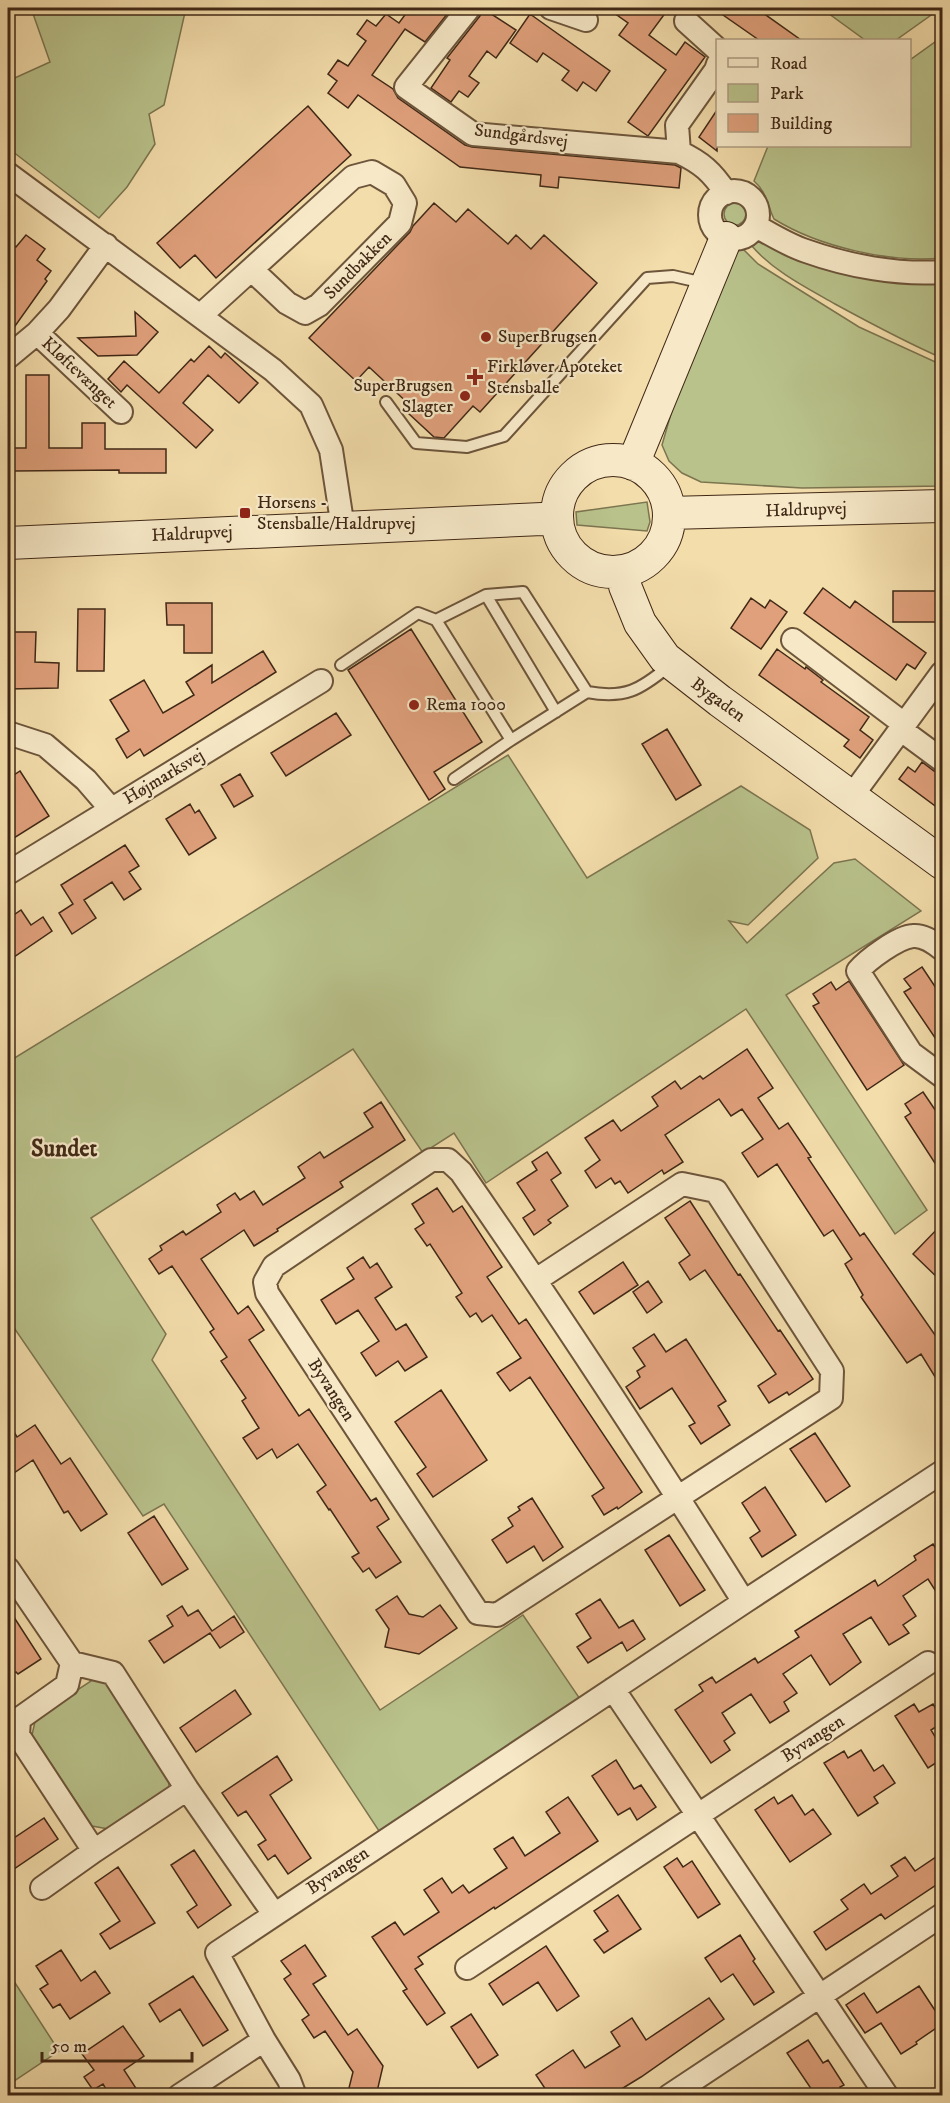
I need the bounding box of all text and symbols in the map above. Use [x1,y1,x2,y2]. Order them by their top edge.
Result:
legend [716,39,911,147]
text: Road [770,53,807,75]
text: Park [770,83,804,105]
text: Building [770,113,832,135]
street label: Sundgårdsvej [473,119,569,153]
street label: Sundbakken [319,227,397,305]
place label: SuperBrugsen [498,326,598,348]
marker: SuperBrugsen [479,330,493,344]
street label: Kløftevænget [37,332,122,414]
place label: Firkløver Apoteket Stensballe [487,356,623,399]
marker: Firkløver Apoteket Stensballe [468,370,482,384]
place label: SuperBrugsen Slagter [354,375,454,418]
marker: SuperBrugsen Slagter [458,389,472,403]
place label: Horsens - Stensballe/Haldrupvej [257,492,415,535]
street label: Haldrupvej [765,498,847,522]
marker: Horsens - Stensballe/Haldrupvej [238,506,252,520]
street label: Haldrupvej [151,521,233,547]
street label: Bygaden [686,673,750,728]
place label: Rema 1000 [426,694,506,716]
marker: Rema 1000 [407,698,421,712]
street label: Højmarksvej [120,744,208,810]
district label: Sundet [31,1134,97,1164]
street label: Byvangen [303,1354,360,1426]
street label: Byvangen [777,1710,849,1767]
street label: Byvangen [303,1842,374,1900]
scale bar [42,2025,192,2063]
text: 50 m [51,2036,87,2058]

